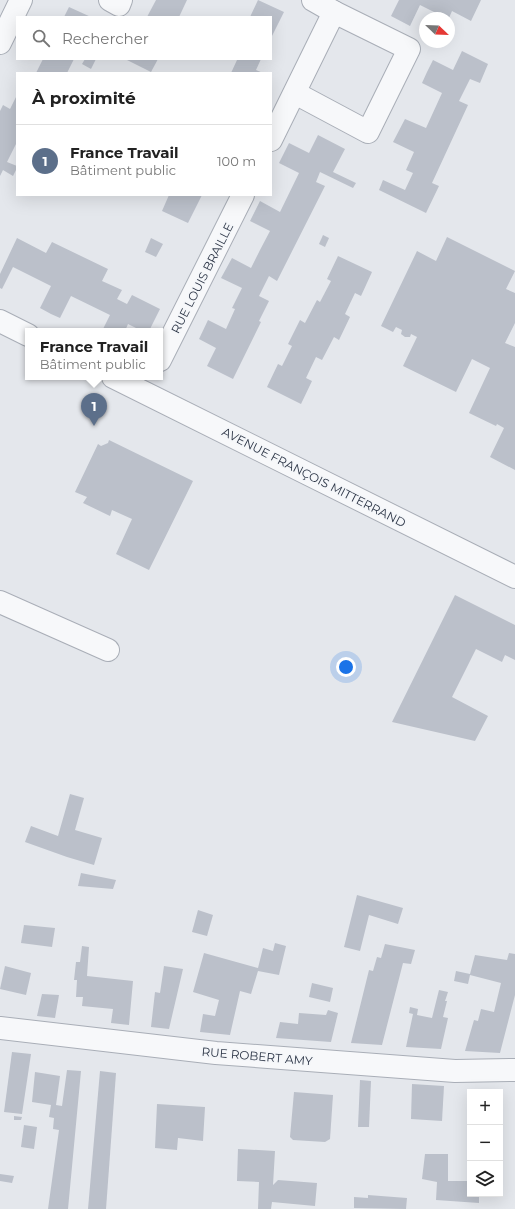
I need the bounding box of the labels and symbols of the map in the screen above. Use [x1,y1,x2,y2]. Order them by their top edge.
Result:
north arrow [419,12,455,48]
street label: RUE LOUIS BRAILLE [168,220,236,336]
pin: 1 [81,393,107,426]
street label: AVENUE FRANÇOIS MITTERRAND [220,424,409,530]
your location [336,657,356,677]
street label: RUE ROBERT AMY [201,1044,313,1068]

